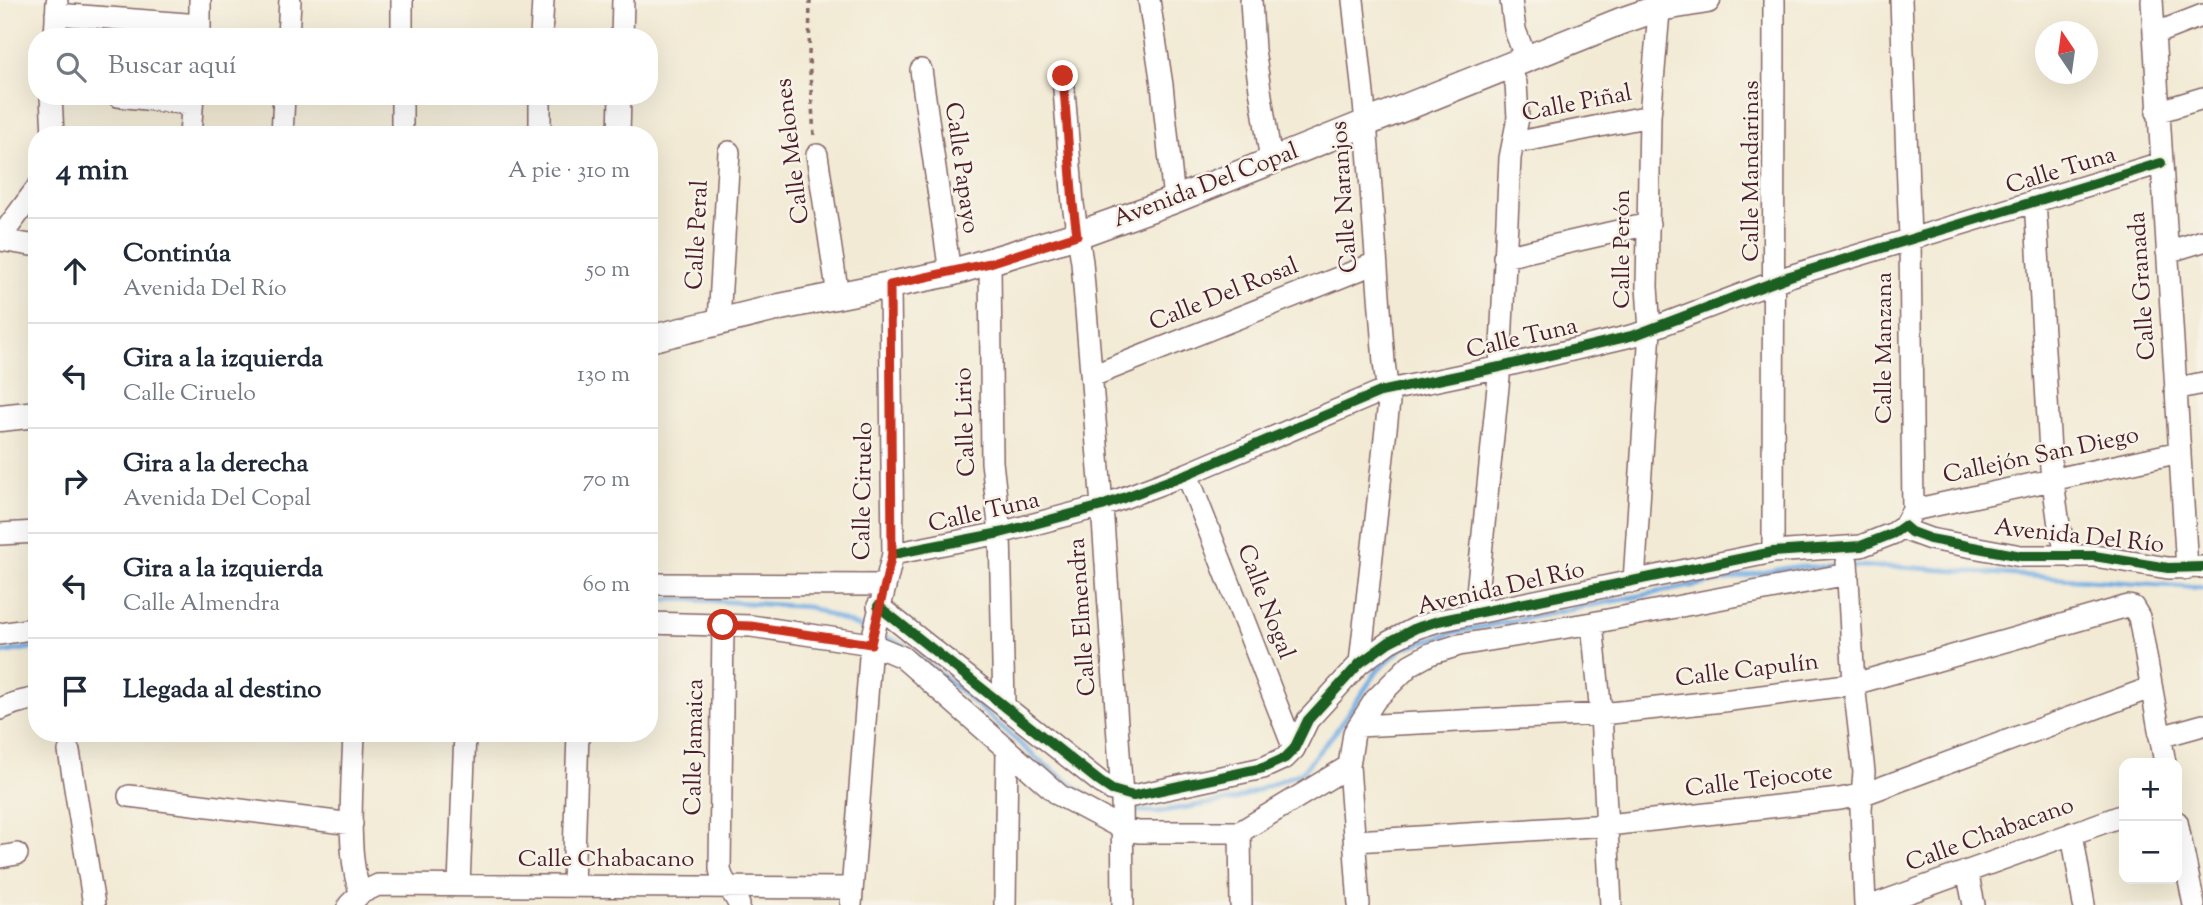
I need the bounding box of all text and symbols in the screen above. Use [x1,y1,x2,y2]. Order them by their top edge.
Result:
north arrow [2035,21,2098,84]
search box [28,28,658,105]
icon: search [52,48,90,86]
text: Buscar aquí [108,48,237,85]
route end [1047,60,1078,91]
street label: Calle Melones [767,76,819,226]
street label: Calle Piñal [1519,77,1635,131]
street label: Calle Mandarinas [1735,80,1769,262]
street label: Calle Papayo [935,100,987,236]
street label: Calle Naranjos [1323,120,1367,274]
street label: Avenida Del Copal [1108,135,1304,237]
street label: Calle Tuna [2002,138,2120,204]
text: 4 min [56,150,129,193]
text: A pie · 310 m [508,155,630,188]
street label: Calle Peral [678,179,718,291]
street label: Calle Perón [1606,189,1640,309]
street label: Calle Granada [2121,211,2165,361]
text: Continúa [123,236,231,273]
street label: Calle Del Rosal [1144,249,1304,340]
icon: ahead [56,252,94,290]
text: 50 m [586,254,630,287]
street label: Calle Manzana [1868,272,1902,424]
text: Avenida Del Río [123,273,287,306]
street label: Calle Tuna [1463,310,1581,368]
text: Gira a la izquierda [123,341,323,378]
icon: left [56,357,94,395]
text: 130 m [577,359,630,392]
street label: Calle Lirio [947,367,985,477]
text: Calle Ciruelo [123,378,256,411]
street label: Callejón San Diego [1940,419,2142,493]
street label: Calle Ciruelo [846,421,882,561]
text: Gira a la derecha [123,446,308,483]
icon: right [56,462,94,500]
text: 70 m [583,464,630,497]
text: Avenida Del Copal [123,483,311,516]
street label: Calle Tuna [925,484,1043,542]
street label: Avenida Del Río [1992,511,2166,563]
street label: Calle Elmendra [1061,537,1105,697]
street label: Calle Nogal [1227,539,1303,665]
text: Gira a la izquierda [123,551,323,588]
street label: Avenida Del Río [1414,553,1588,625]
icon: left [56,567,94,605]
text: 60 m [582,569,630,602]
text: Calle Almendra [123,588,280,621]
route start [707,609,738,640]
street label: Calle Capulín [1673,645,1821,697]
icon: arrive [56,672,94,710]
text: Llegada al destino [123,672,321,709]
street label: Calle Jamaica [677,678,713,816]
street label: Calle Tejocote [1683,755,1835,807]
map controls [2119,758,2182,884]
button: + [2119,758,2182,821]
street label: Calle Chabacano [1901,789,2079,881]
button: − [2119,821,2182,884]
street label: Calle Chabacano [518,843,694,877]

